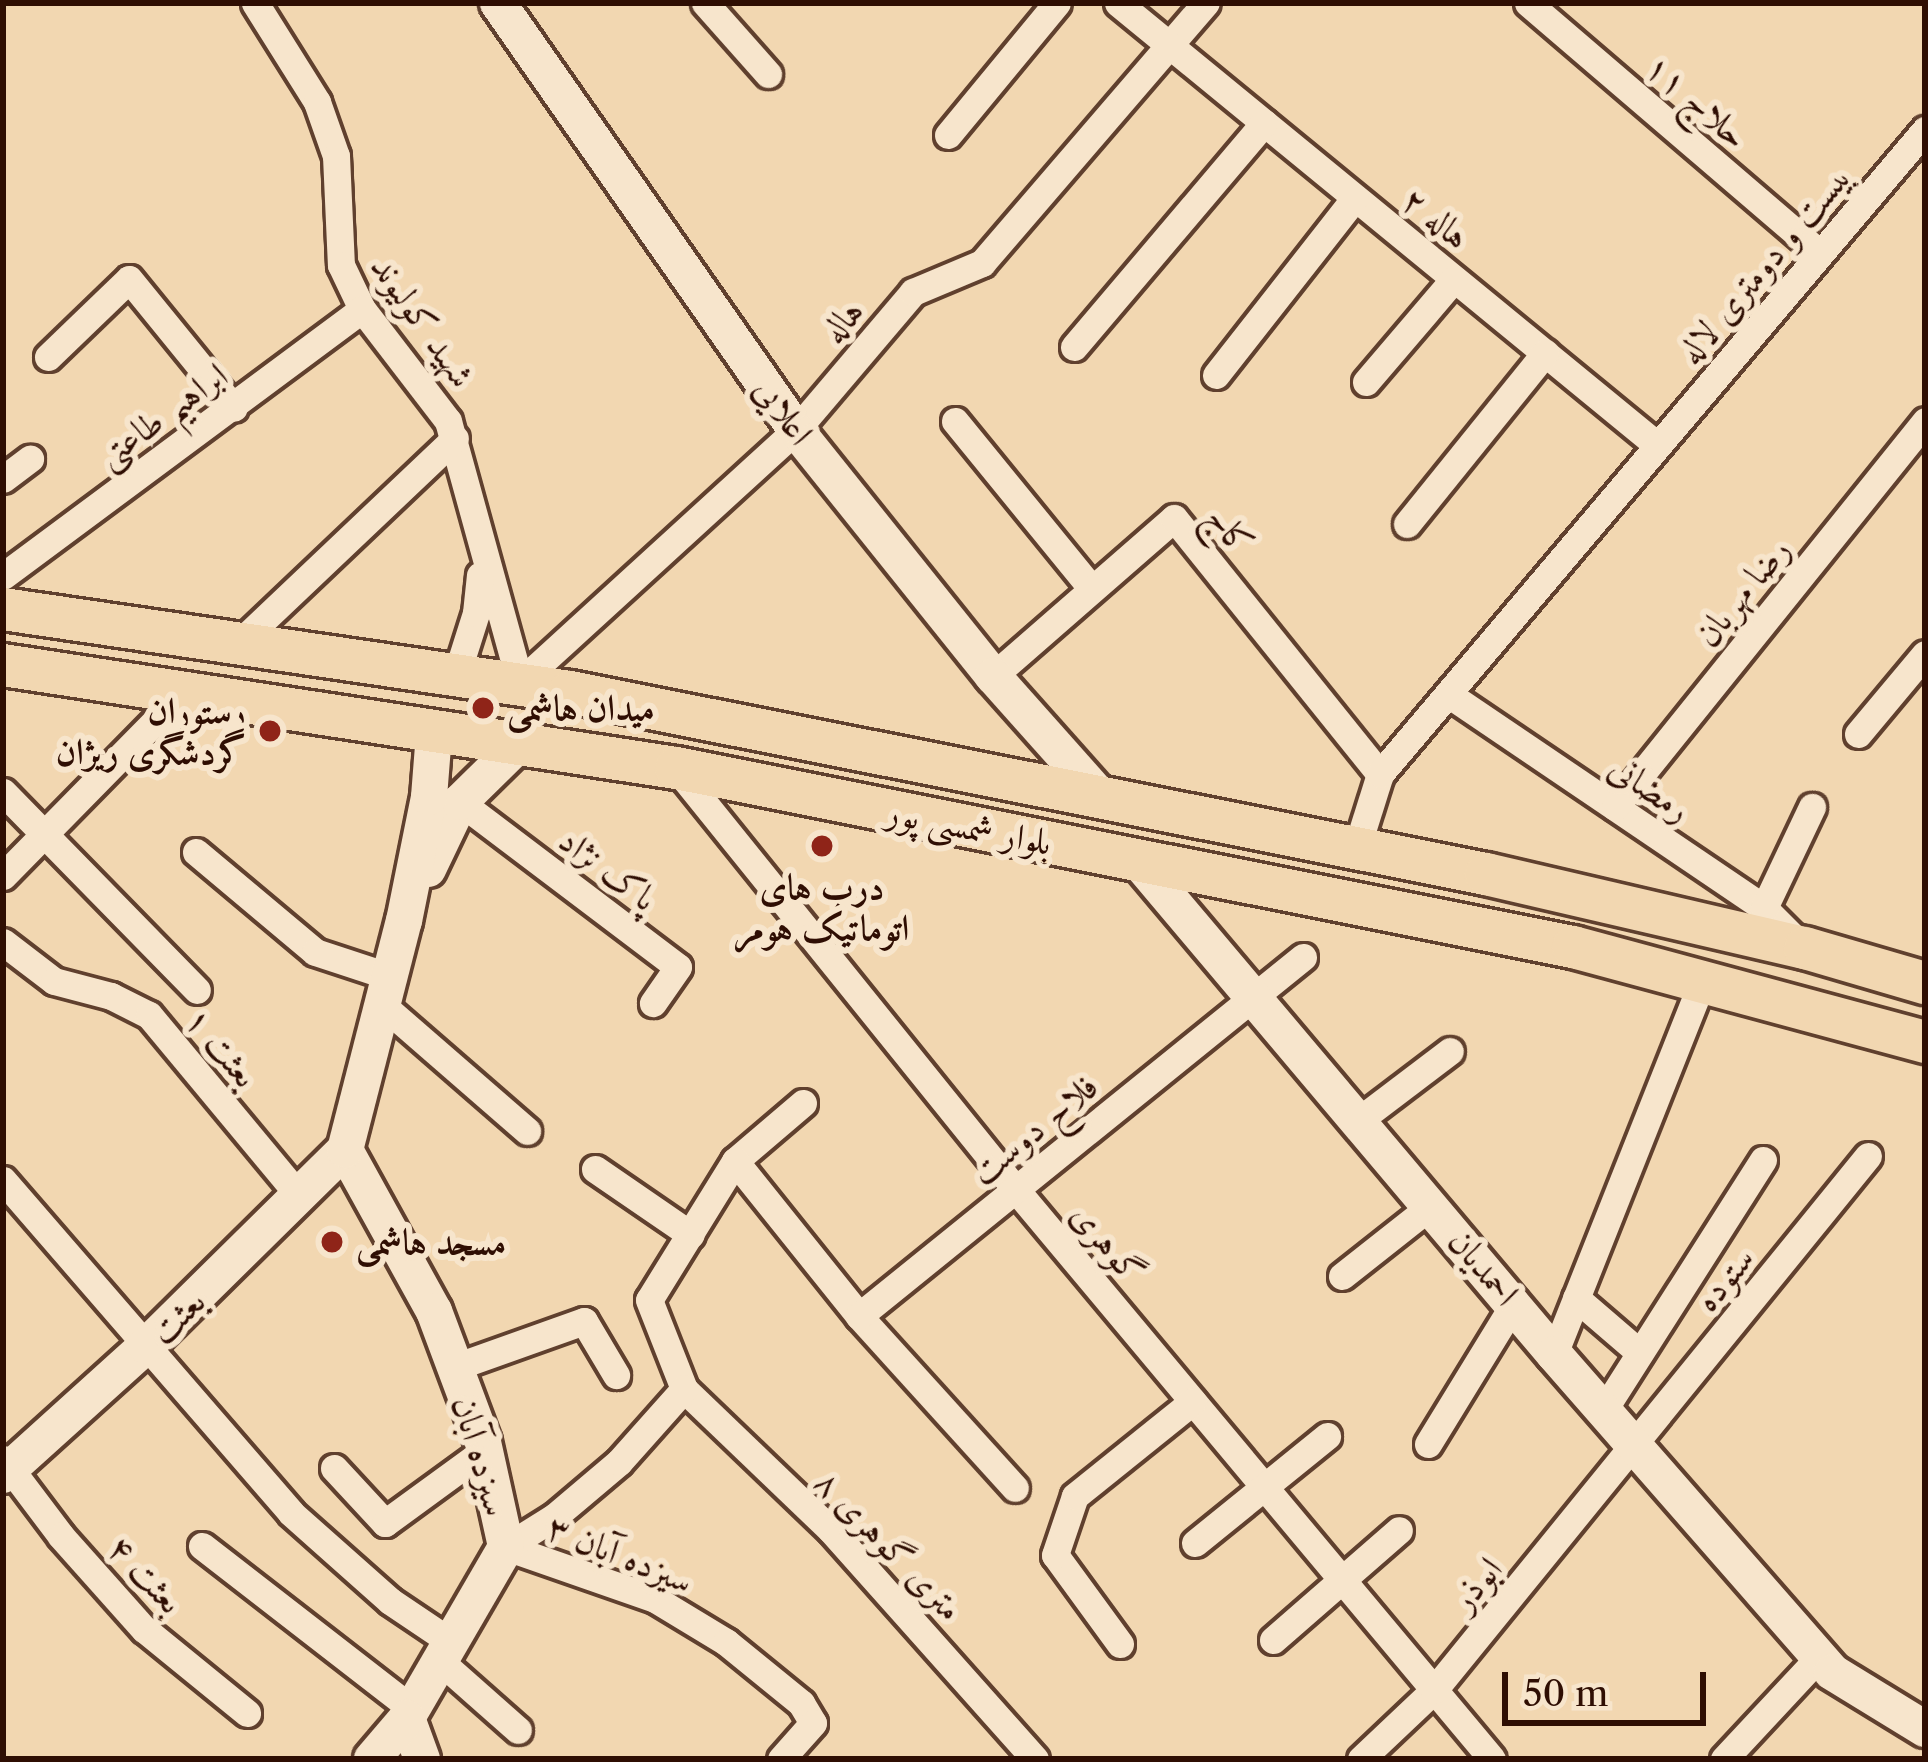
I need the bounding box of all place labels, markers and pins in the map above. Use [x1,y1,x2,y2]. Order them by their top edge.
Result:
place label: میدان هاشمی [507,686,655,730]
place label: رستوران گردشگری ریژان [56,688,246,773]
marker: میدان هاشمی [470,695,496,721]
marker: رستوران گردشگری ریژان [257,718,283,744]
marker: درب های اتوماتیک هومر [809,833,835,859]
place label: درب های اتوماتیک هومر [735,864,909,949]
place label: مسجد هاشمی [356,1220,506,1264]
marker: مسجد هاشمی [319,1229,345,1255]

